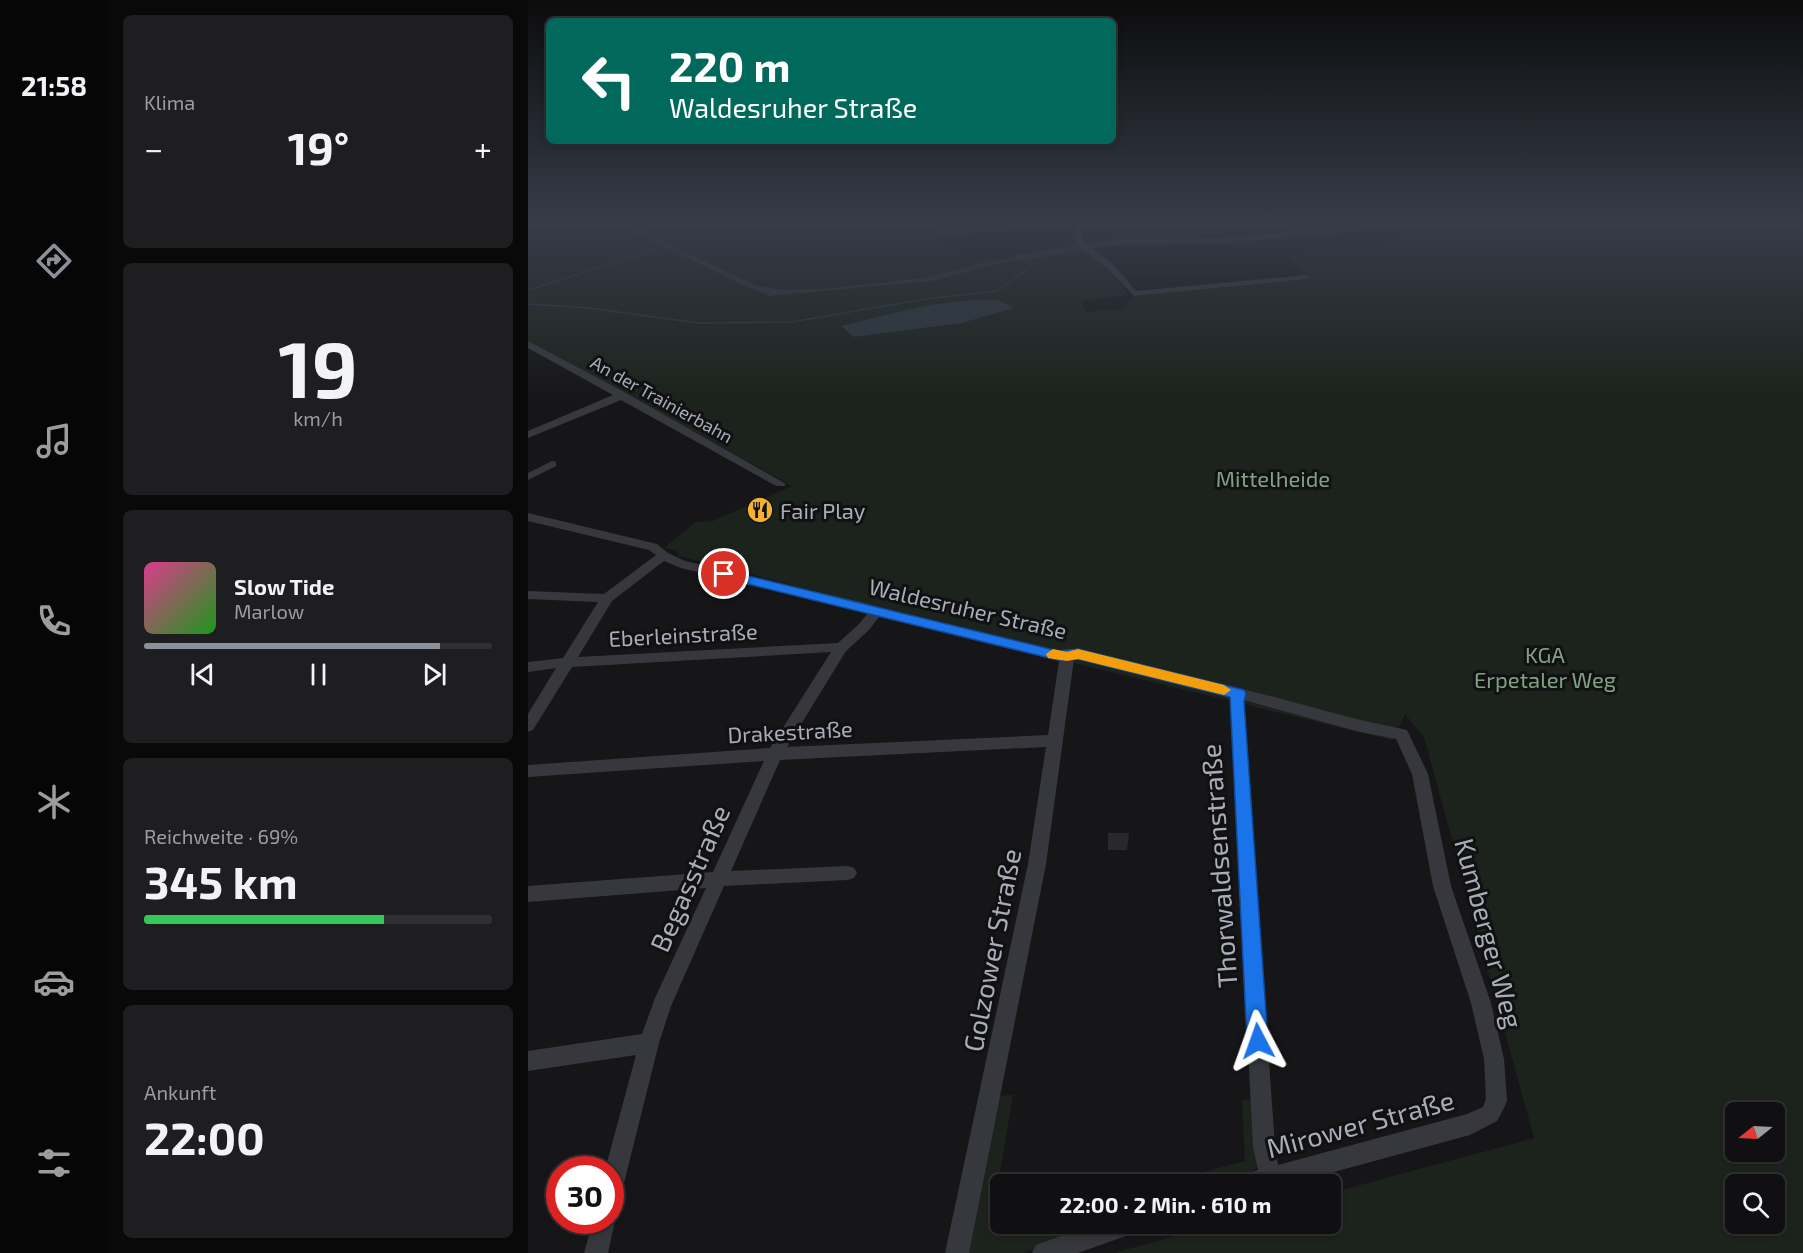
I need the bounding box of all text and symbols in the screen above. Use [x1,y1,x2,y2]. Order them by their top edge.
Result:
text: 220 m [669,40,790,90]
icon: left [570,42,648,120]
text: 21:58 [21,69,87,101]
text: Klima [144,90,195,114]
text: Waldesruher Straße [669,91,917,123]
text: 19° [288,120,349,174]
text: − [144,128,163,168]
text: + [474,128,492,168]
icon: directions [33,240,75,282]
text: 19 [278,320,358,414]
street label: An der Trainierbahn [587,351,737,447]
text: km/h [293,406,343,430]
icon: music [33,420,75,462]
park label: Mittelheide [1216,465,1330,491]
restaurant icon: Fair Play [745,495,775,525]
place label: Fair Play [780,497,866,523]
pin [698,548,749,599]
icon: arrive [707,557,740,590]
text: Slow Tide [234,573,334,599]
street label: Waldesruher Straße [867,573,1069,643]
text: Marlow [234,599,304,623]
icon: phone [33,600,75,642]
street label: Eberleinstraße [608,617,758,651]
park label: KGA Erpetaler Weg [1474,641,1616,692]
icon: previous [186,658,219,691]
icon: pause [302,658,335,691]
icon: next [418,658,451,691]
street label: Drakestraße [727,715,853,747]
street label: Thorwaldsenstraße [1194,743,1242,989]
icon: climate [33,781,75,823]
street label: Begasstraße [642,800,736,957]
text: Reichweite · 69% [144,824,298,848]
street label: Kumberger Weg [1448,834,1531,1032]
street label: Golzower Straße [956,846,1026,1054]
text: 345 km [144,854,298,908]
icon: car [33,961,75,1003]
position arrow [1226,1009,1290,1073]
text: Ankunft [144,1080,216,1104]
street label: Mirower Straße [1263,1083,1457,1163]
north arrow [1725,1102,1785,1162]
map controls [1725,1102,1785,1234]
text: 22:00 [144,1110,265,1164]
icon: filters [33,1142,75,1184]
speed limit sign: 30 [546,1156,624,1234]
button: search [1725,1174,1785,1234]
text: 22:00 · 2 Min. · 610 m [1060,1191,1271,1217]

